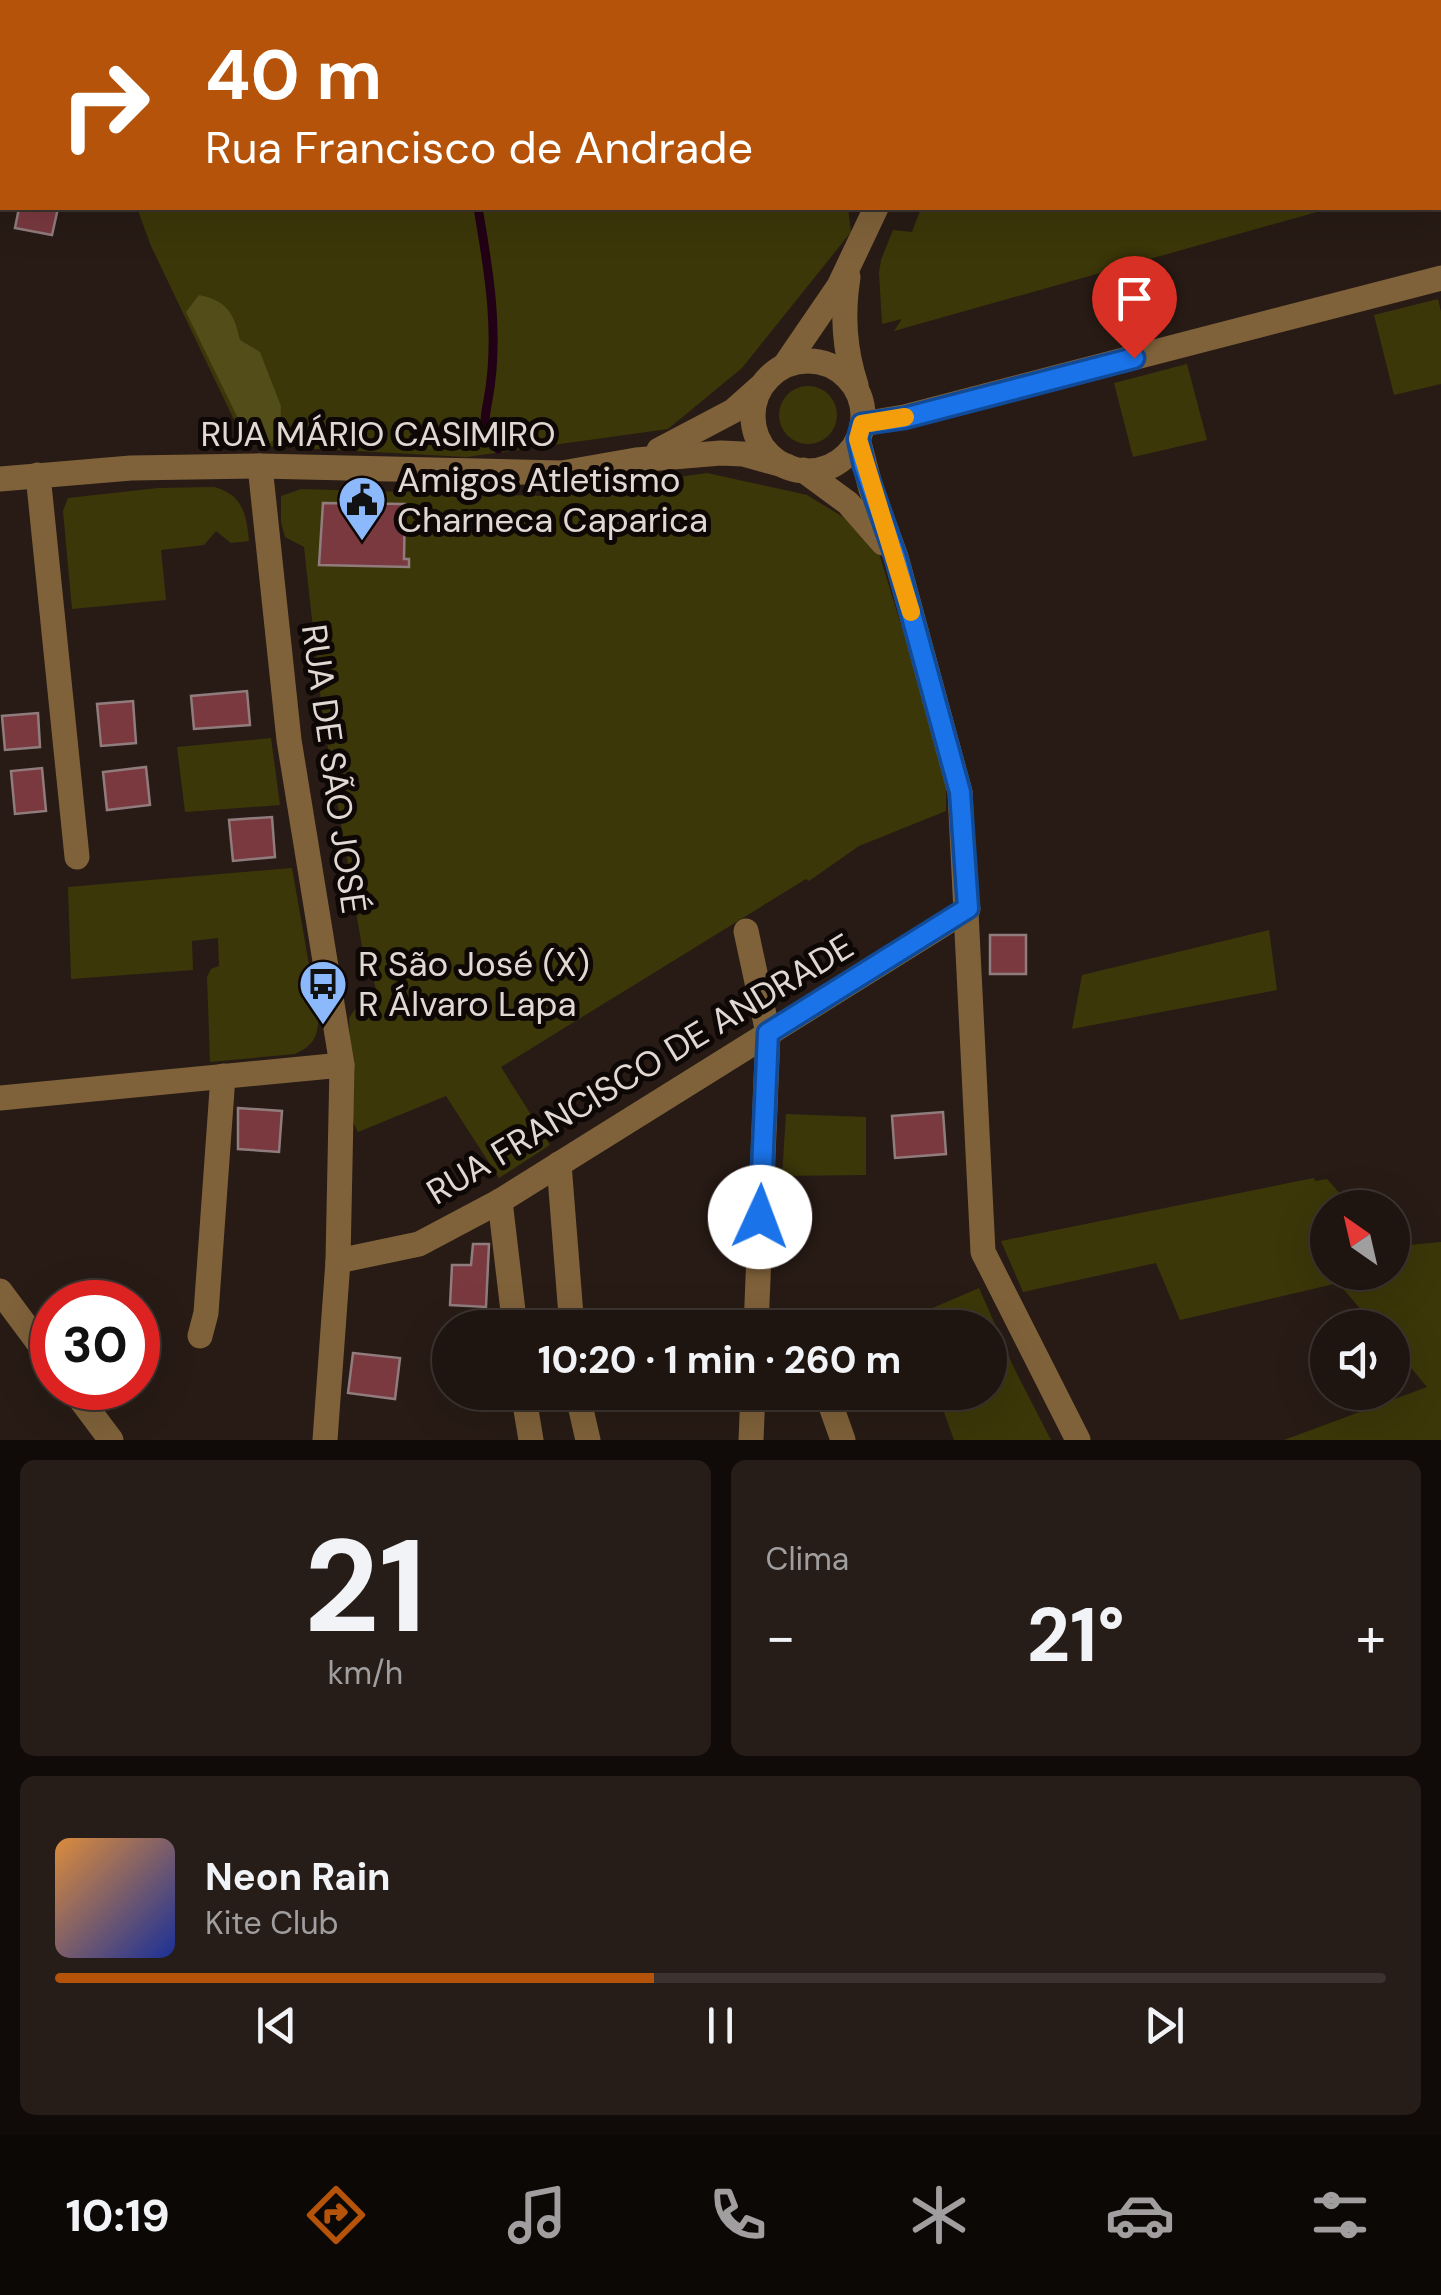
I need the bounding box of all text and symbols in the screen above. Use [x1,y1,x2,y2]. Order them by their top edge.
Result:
text: 40 m [205,30,382,121]
icon: right [40,40,170,170]
text: Rua Francisco de Andrade [205,118,753,177]
pin [1092,256,1177,359]
icon: arrive [1107,271,1162,326]
street label: RUA MÁRIO CASIMIRO [200,411,556,457]
place label: Amigos Atletismo Charneca Caparica [397,457,708,543]
public building icon: Amigos Atletismo Charneca Caparica [336,474,388,542]
street label: RUA DE SÃO JOSÉ [291,621,377,917]
street label: RUA FRANCISCO DE ANDRADE [418,923,862,1215]
place label: R São José (X) R Álvaro Lapa [358,941,590,1027]
bus stop icon: R São José (X) R Álvaro Lapa [297,958,349,1026]
position arrow [708,1165,812,1269]
north arrow [1310,1190,1410,1290]
map controls [1310,1190,1410,1410]
speed limit sign: 30 [30,1280,160,1410]
button: sound [1310,1310,1410,1410]
text: 10:20 · 1 min · 260 m [538,1335,901,1385]
text: 21 [304,1502,426,1671]
text: Clima [766,1538,849,1580]
text: 21° [1027,1587,1125,1684]
text: − [766,1601,796,1673]
text: + [1356,1601,1386,1673]
text: km/h [327,1652,403,1694]
text: Neon Rain [205,1852,390,1902]
text: Kite Club [205,1902,339,1944]
icon: previous [249,1998,304,2053]
icon: pause [693,1998,748,2053]
icon: next [1137,1998,1192,2053]
icon: directions [301,2180,371,2250]
icon: music [502,2180,572,2250]
icon: phone [703,2180,773,2250]
icon: climate [904,2180,974,2250]
icon: car [1105,2180,1175,2250]
icon: filters [1305,2180,1375,2250]
text: 10:19 [65,2186,170,2245]

